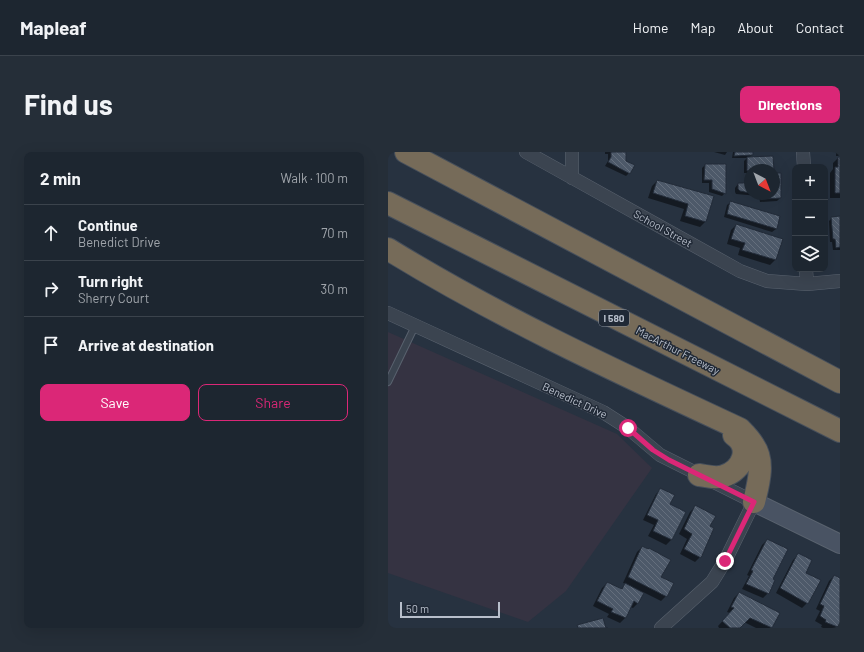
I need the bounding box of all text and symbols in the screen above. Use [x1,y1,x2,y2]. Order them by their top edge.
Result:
text: Mapleaf [20,16,87,39]
text: Home [633,19,669,36]
text: Map [691,19,715,36]
text: About [737,19,774,36]
text: Contact [796,19,844,36]
button: Directions [740,86,840,123]
text: Find us [24,87,113,121]
north arrow [744,164,780,200]
map controls [792,164,828,272]
button: + [792,164,828,200]
text: 2 min [40,168,81,188]
text: Walk · 100 m [281,170,348,186]
button: − [792,200,828,236]
street label: School Street [632,207,694,249]
text: Continue [78,216,138,234]
icon: ahead [40,222,62,244]
text: 70 m [321,225,348,241]
text: Benedict Drive [78,234,160,250]
button: layers [792,236,828,272]
text: Turn right [78,272,143,290]
icon: right [40,278,62,300]
text: 30 m [321,281,348,297]
text: Sherry Court [78,290,149,306]
road number: I 580 [599,310,629,326]
street label: MacArthur Freeway [634,323,722,377]
icon: arrive [40,334,62,356]
text: Arrive at destination [78,336,214,354]
street label: Benedict Drive [541,379,609,421]
button: Save [40,384,190,421]
button: Share [198,384,348,421]
route start [619,419,637,437]
route end [716,552,734,570]
scale bar [400,600,500,619]
text: 50 m [406,602,429,615]

